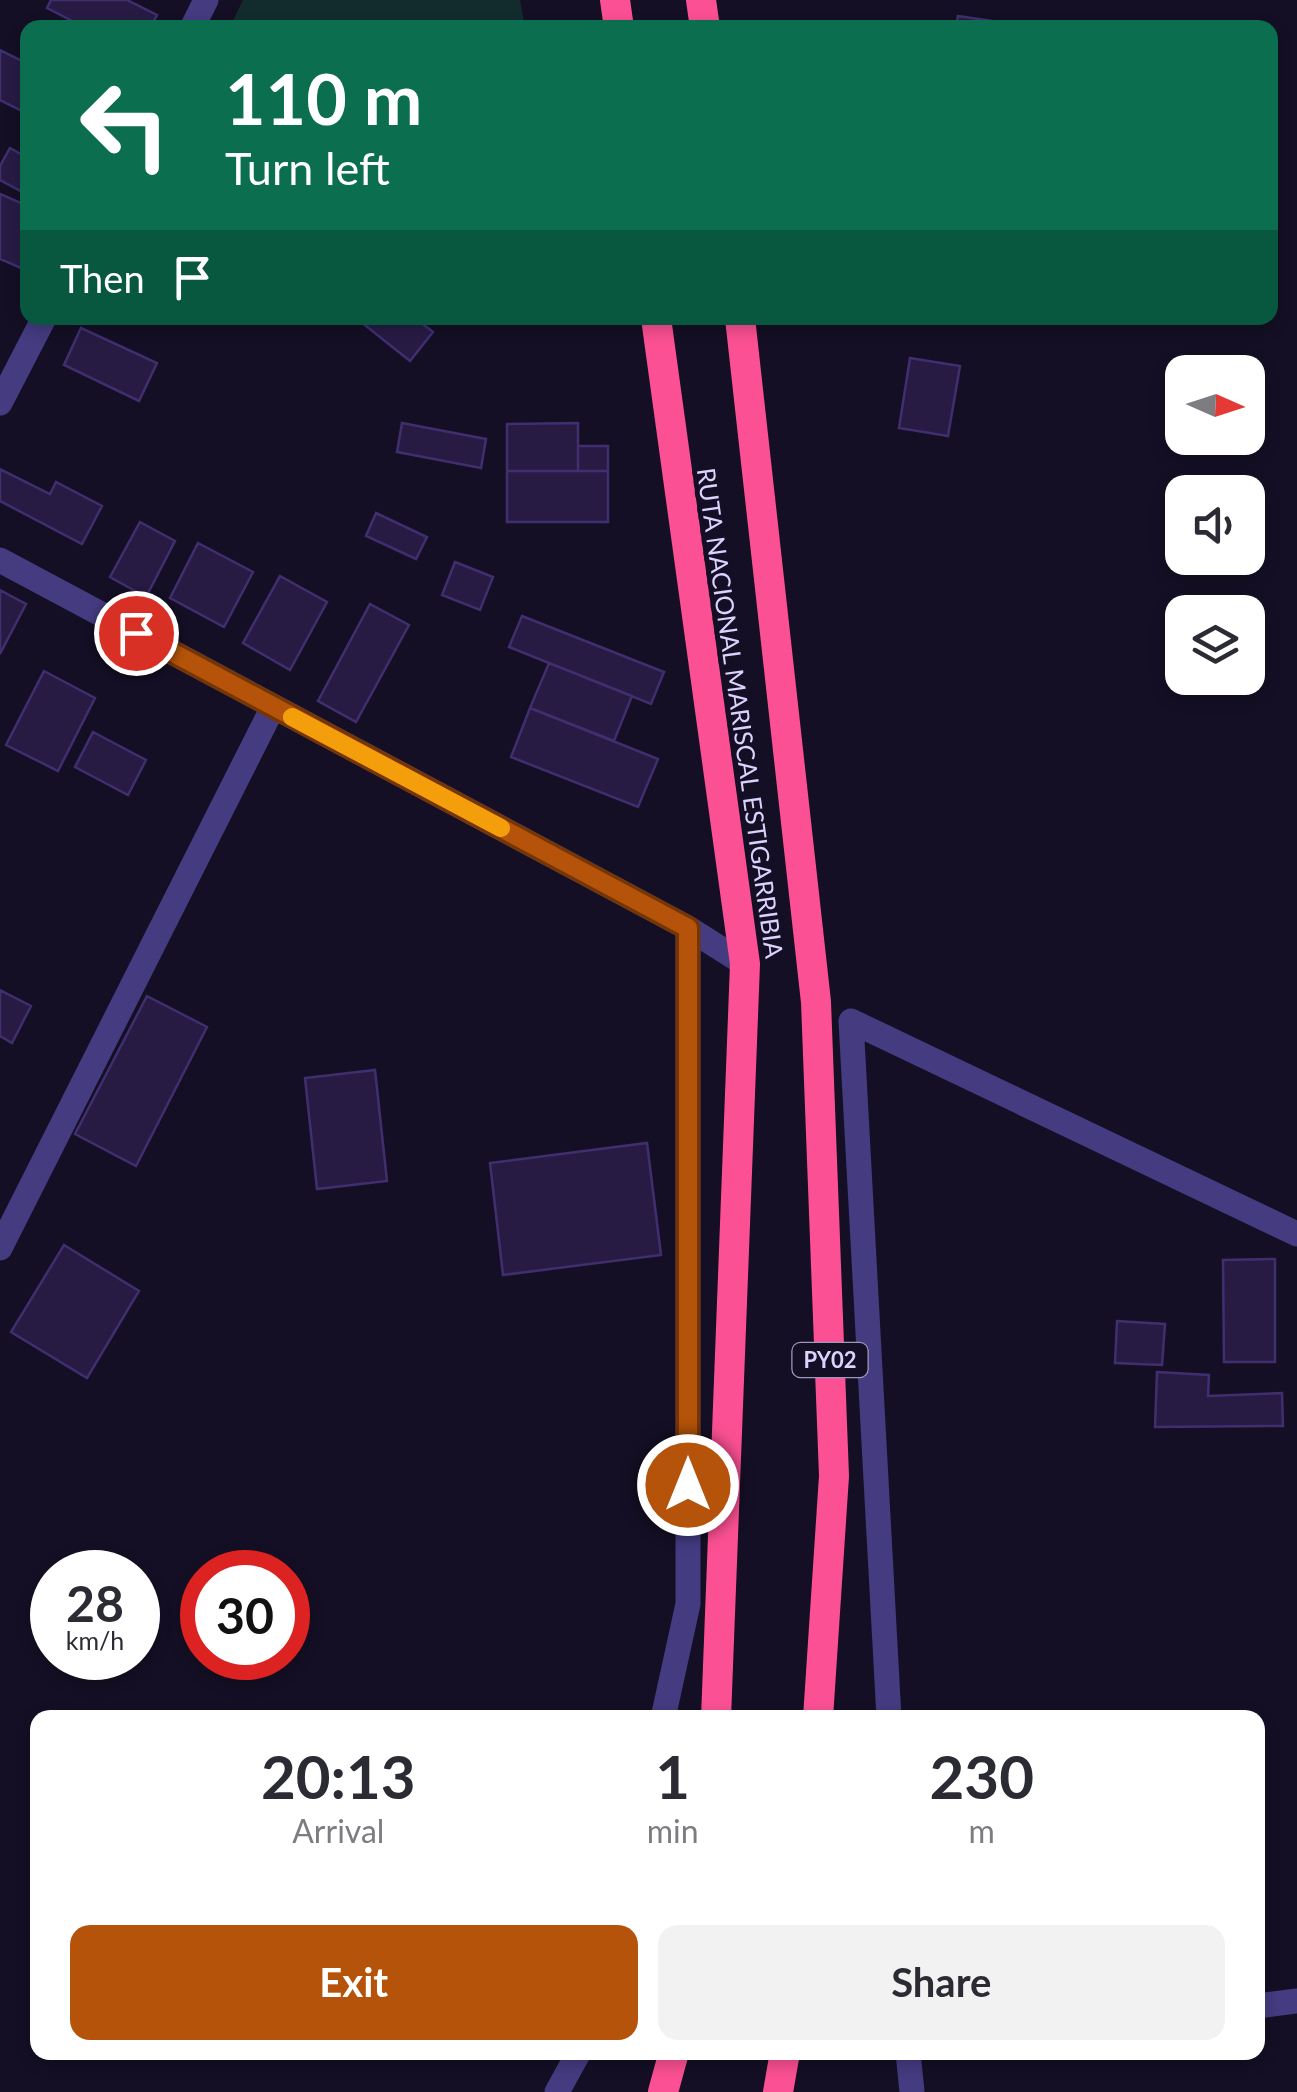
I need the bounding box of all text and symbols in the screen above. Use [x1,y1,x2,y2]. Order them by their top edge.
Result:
text: 110 m [225,56,422,140]
icon: left [60,60,190,190]
text: Turn left [225,141,390,195]
icon: arrive [165,250,220,305]
text: Then [60,255,145,301]
north arrow [1165,355,1265,455]
map controls [1165,355,1265,695]
street label: RUTA NACIONAL MARISCAL ESTIGARRIBIA [692,466,790,960]
button: sound [1165,475,1265,575]
pin [94,591,179,676]
button: layers [1165,595,1265,695]
icon: arrive [109,606,164,661]
road number: PY02 [792,1343,868,1377]
position arrow [636,1433,740,1537]
speed limit sign: 30 [180,1550,310,1680]
text: 28 [66,1573,124,1633]
text: km/h [66,1625,124,1655]
text: 20:13 [261,1740,416,1812]
text: 1 [655,1740,690,1812]
text: 230 [930,1740,1034,1812]
text: Arrival [292,1811,384,1850]
text: min [647,1811,699,1850]
text: m [969,1811,995,1850]
button: Exit [70,1925,638,2040]
button: Share [658,1925,1225,2040]

